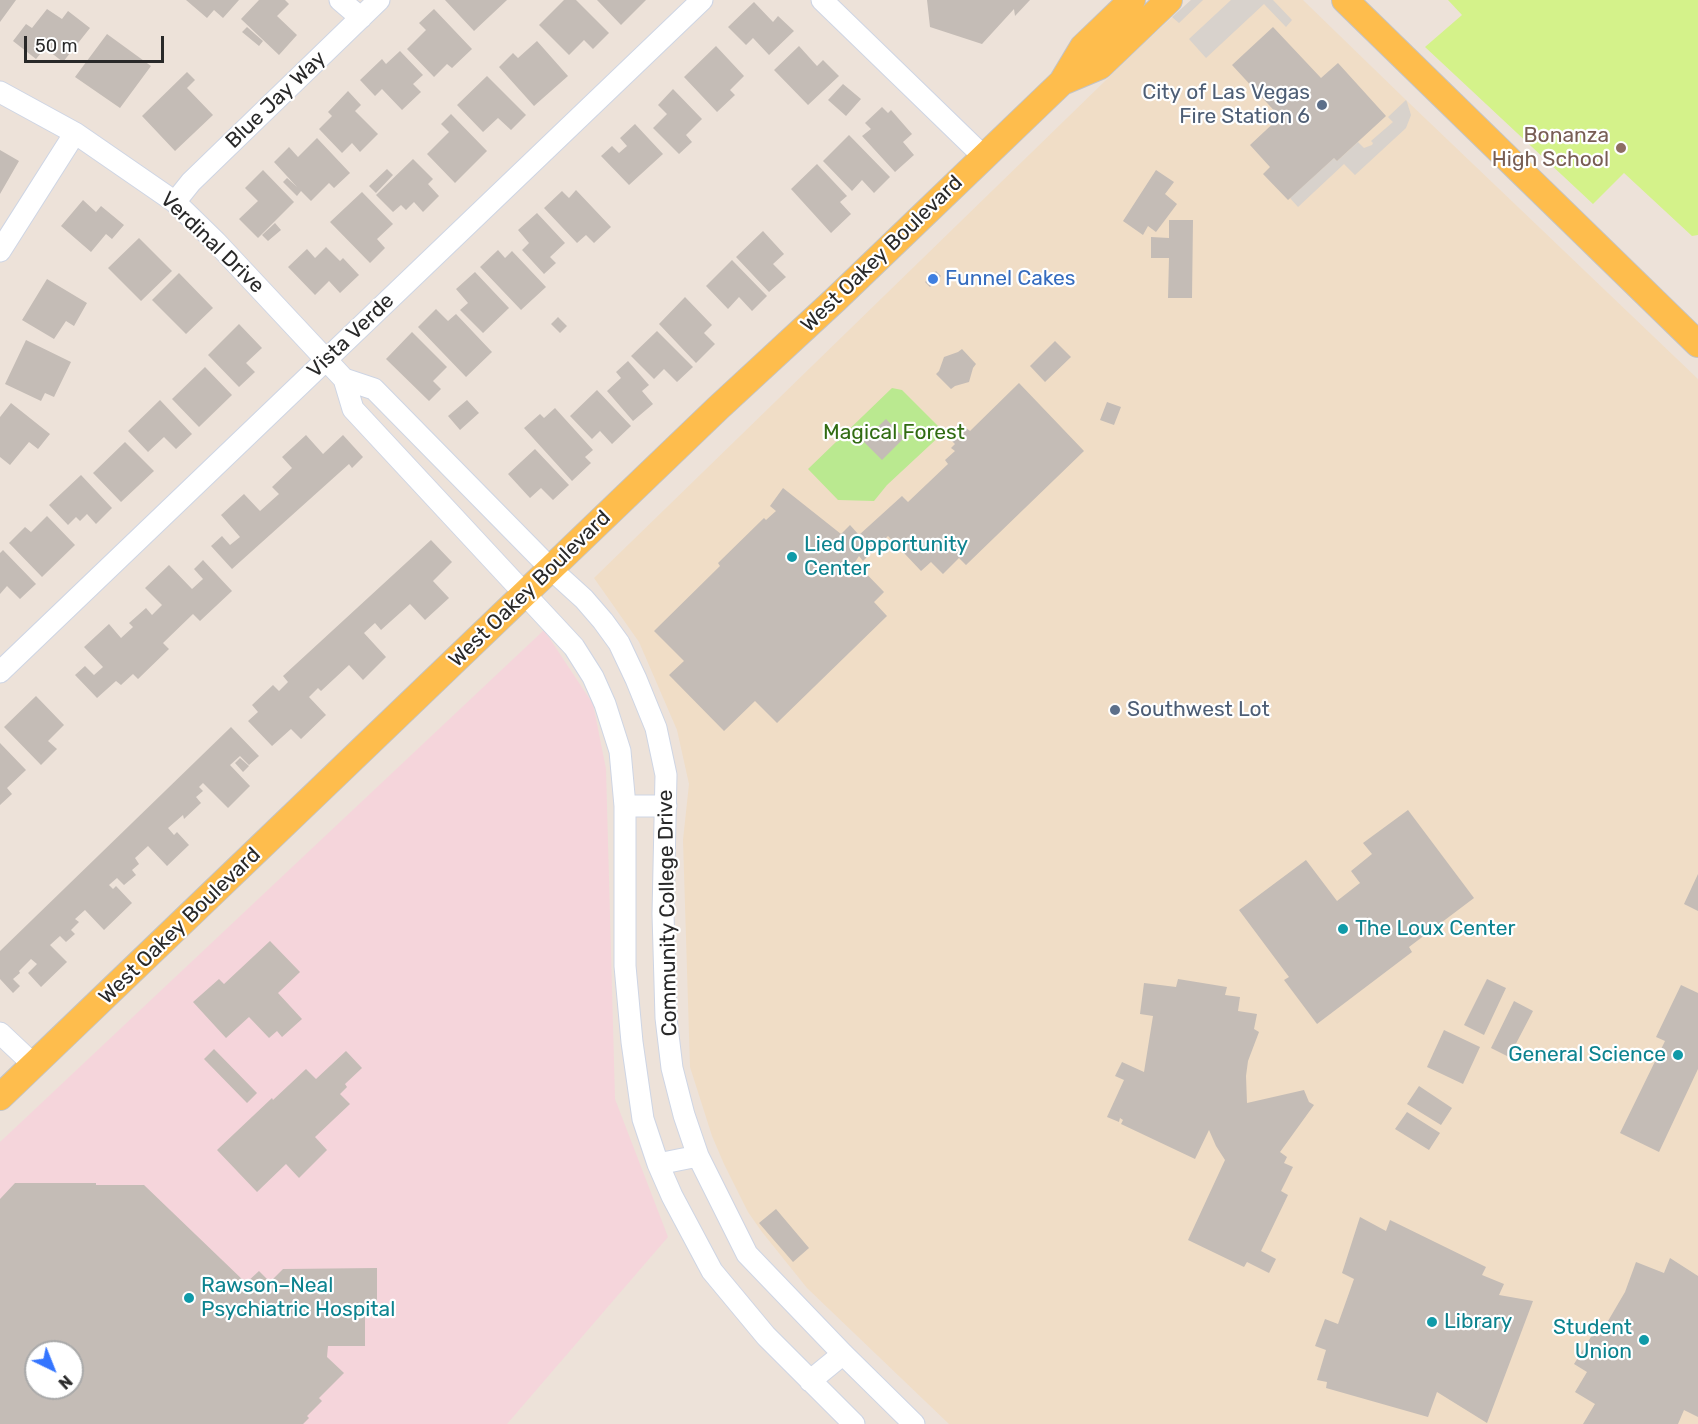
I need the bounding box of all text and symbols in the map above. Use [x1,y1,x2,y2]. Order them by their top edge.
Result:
scale bar [27,24,166,62]
text: 50 m [35,35,78,57]
street label: Blue Jay Way [221,46,331,154]
place label: City of Las Vegas Fire Station 6 [1142,80,1310,130]
marker: City of Las Vegas Fire Station 6 [1315,98,1329,112]
place label: Bonanza High School [1492,123,1609,173]
marker: Bonanza High School [1614,141,1628,155]
street label: West Oakey Boulevard [796,170,968,338]
street label: Verdinal Drive [155,187,269,299]
place label: Funnel Cakes [945,266,1076,292]
marker: Funnel Cakes [926,272,940,286]
street label: Vista Verde [302,288,400,384]
park label: Magical Forest [823,420,965,446]
street label: West Oakey Boulevard [444,505,616,673]
place label: Lied Opportunity Center [804,532,968,582]
marker: Lied Opportunity Center [785,550,799,564]
place label: Southwest Lot [1127,697,1270,723]
marker: Southwest Lot [1108,703,1122,717]
street label: Community College Drive [653,789,683,1037]
street label: West Oakey Boulevard [94,842,266,1010]
place label: The Loux Center [1355,916,1515,942]
marker: The Loux Center [1336,922,1350,936]
place label: General Science [1508,1042,1666,1068]
marker: General Science [1671,1048,1685,1062]
place label: Rawson–Neal Psychiatric Hospital [201,1273,395,1323]
marker: Rawson–Neal Psychiatric Hospital [182,1291,196,1305]
place label: Library [1444,1309,1512,1335]
marker: Library [1425,1315,1439,1329]
place label: Student Union [1553,1315,1632,1365]
marker: Student Union [1637,1333,1651,1347]
north arrow [24,1340,84,1400]
text: N [55,1371,76,1393]

